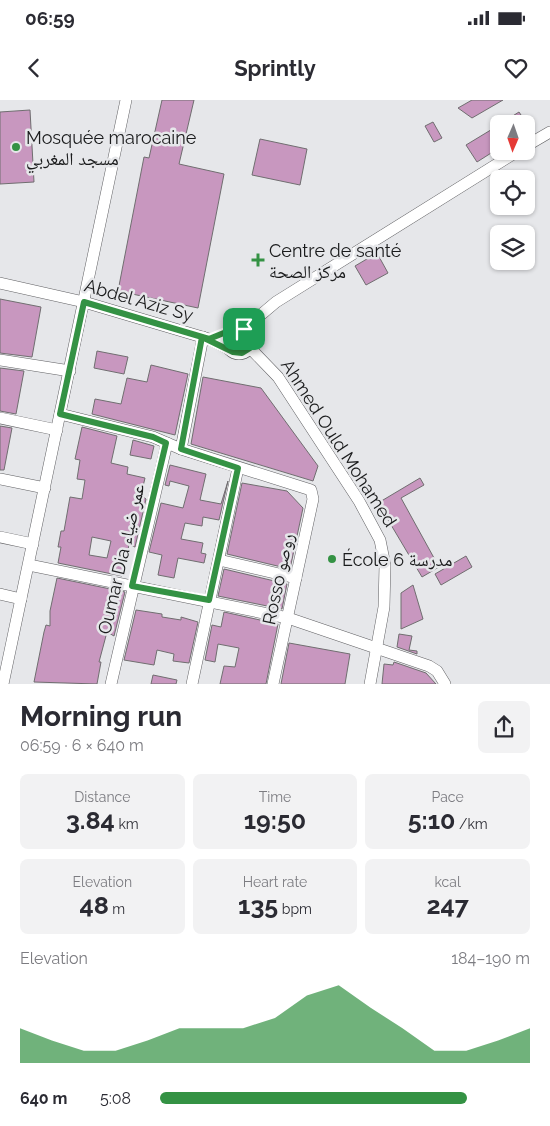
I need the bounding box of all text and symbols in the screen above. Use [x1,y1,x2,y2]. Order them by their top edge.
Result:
text: 06:59 [25,7,75,29]
icon: back [20,54,48,82]
icon: heart [502,54,530,82]
text: Sprintly [234,55,316,81]
north arrow [490,115,535,160]
map controls [490,115,535,270]
place label: Mosquée marocaine مسجد المغربي [26,127,197,173]
marker: Mosquée marocaine مسجد المغربي [10,141,22,153]
button: locate [490,170,535,215]
button: layers [490,225,535,270]
place label: Centre de santé مركز الصحة [269,240,402,282]
marker: Centre de santé مركز الصحة [251,253,265,267]
street label: Abdel Aziz Sy [82,274,196,326]
pin [223,308,265,350]
icon: arrive [230,315,258,343]
street label: Ahmed Ould Mohamed [277,355,401,531]
street label: Oumar Dia عمر ضياء [93,482,149,636]
street label: Rosso روصو [258,531,298,627]
place label: École 6 مدرسة [342,548,452,570]
marker: École 6 مدرسة [326,553,338,565]
text: Morning run [20,700,182,733]
button: share [478,701,530,753]
text: 06:59 · 6 × 640 m [20,736,144,755]
text: Distance [74,789,130,805]
text: Time [259,789,291,805]
text: Pace [432,789,464,805]
text: 3.84 [66,805,115,835]
text: 19:50 [244,805,306,835]
text: 5:10 [408,805,455,835]
text: km [115,816,139,832]
text: /km [455,816,488,832]
text: Elevation [73,874,132,890]
text: Heart rate [243,874,307,890]
text: kcal [435,874,461,890]
text: 48 [79,890,109,920]
text: 135 [238,890,278,920]
text: 247 [426,890,469,920]
text: m [109,901,125,917]
text: bpm [278,901,312,917]
text: Elevation [20,949,88,968]
text: 184–190 m [451,949,530,968]
text: 640 m [20,1089,67,1108]
text: 5:08 [100,1089,131,1108]

